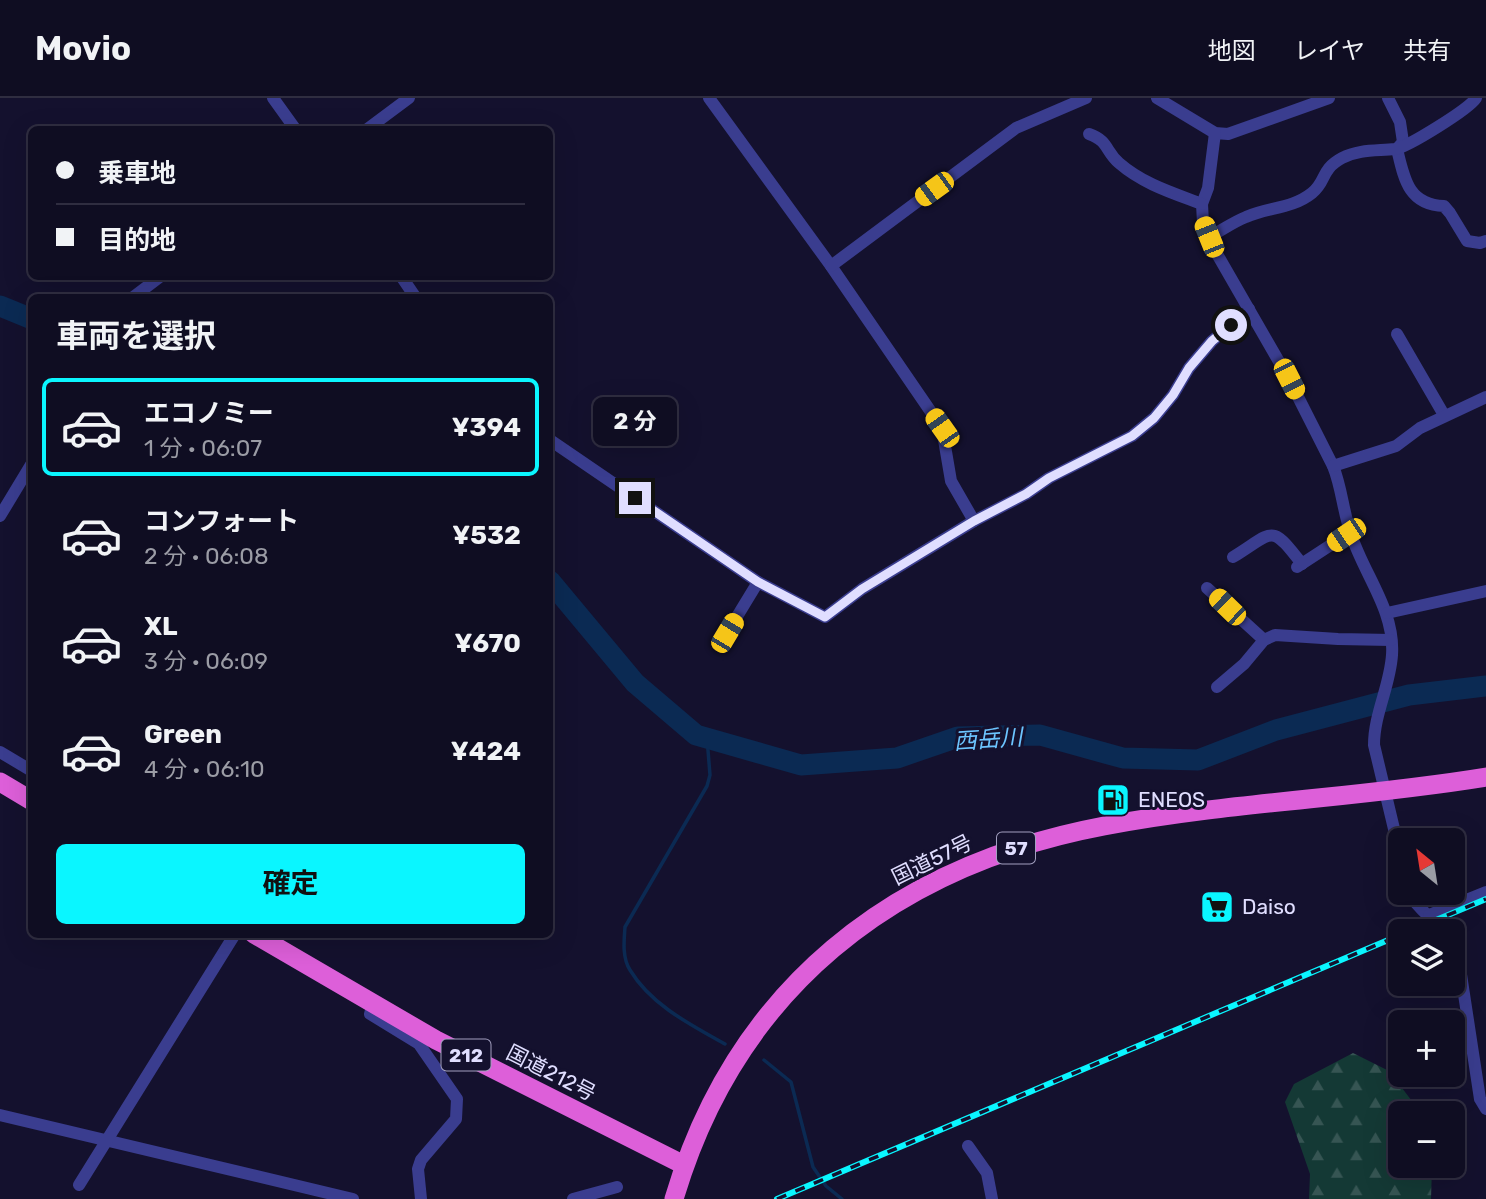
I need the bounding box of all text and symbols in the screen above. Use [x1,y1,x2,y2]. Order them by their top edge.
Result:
text: Movio [35,29,131,68]
text: 地図 [1208,37,1256,65]
text: レイヤ [1294,37,1365,65]
text: 共有 [1403,37,1451,65]
text: 乗車地 [98,158,176,189]
car [911,168,958,210]
car [1192,214,1227,260]
text: 目的地 [98,225,176,256]
route start [1215,309,1247,341]
text: 車両を選択 [56,317,216,355]
car [1271,356,1308,402]
icon: car [60,396,123,459]
callout: 2 分 [593,396,677,446]
text: エコノミー [144,398,274,429]
car [922,405,963,451]
text: 2 分 [614,407,656,435]
text: ¥394 [452,412,521,443]
text: 1 分 · 06:07 [144,434,262,462]
route end [619,482,651,514]
icon: car [60,504,123,567]
text: コンフォート [144,506,299,537]
car [1323,515,1370,555]
text: ¥532 [452,520,521,551]
text: 2 分 · 06:08 [144,542,269,570]
car [1205,585,1250,629]
car [708,610,747,656]
text: XL [144,611,177,642]
icon: car [60,612,123,675]
text: ¥670 [454,628,521,659]
text: 3 分 · 06:09 [144,647,268,675]
text: Green [144,719,222,750]
icon: car [60,720,123,783]
water label: 西岳川 [953,722,1026,755]
text: ¥424 [451,736,521,767]
text: 4 分 · 06:10 [144,755,265,783]
fuel station icon: ENEOS [1094,781,1132,819]
place label: ENEOS [1138,787,1205,812]
north arrow [1388,828,1465,905]
map controls [1388,828,1465,1178]
street label: 国道57号 [888,829,976,890]
road number: 57 [997,832,1035,863]
button: 確定 [56,844,525,924]
supermarket icon: Daiso [1198,888,1236,926]
place label: Daiso [1242,894,1296,919]
button: layers [1388,919,1465,996]
button: + [1388,1010,1465,1087]
street label: 国道212号 [502,1039,600,1106]
road number: 212 [442,1040,490,1071]
button: − [1388,1101,1465,1178]

